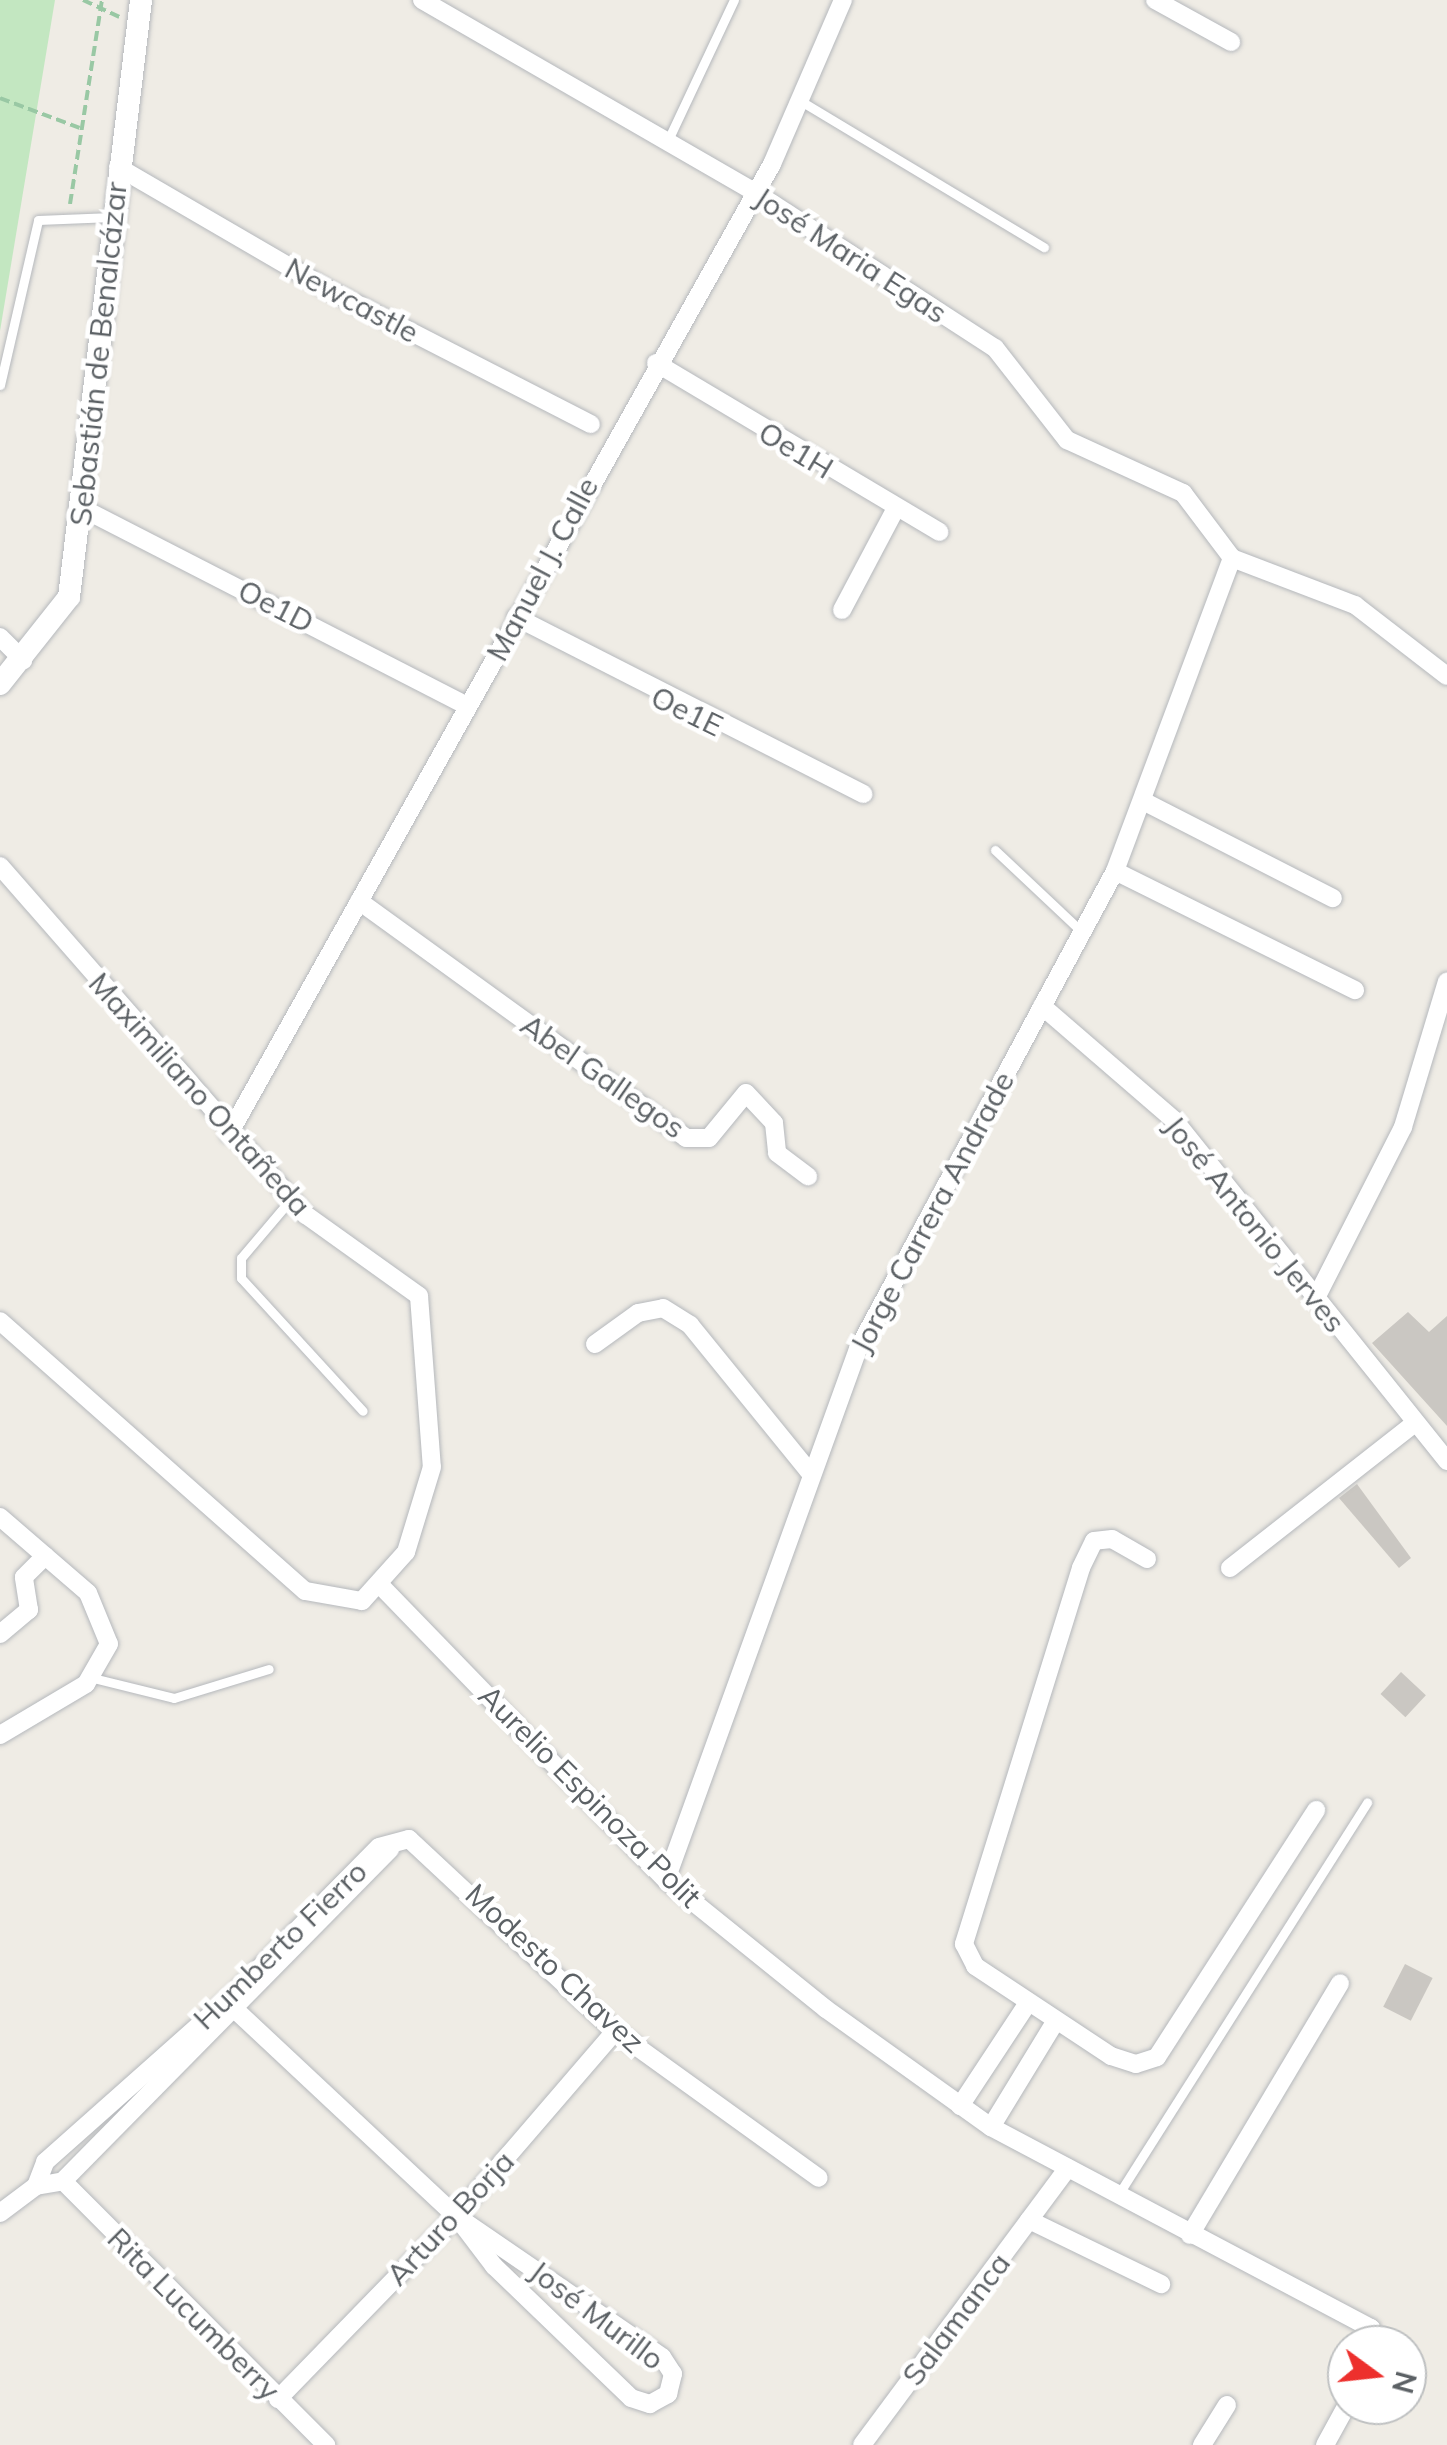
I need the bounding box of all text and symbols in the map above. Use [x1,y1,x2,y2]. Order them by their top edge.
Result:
street label: José Maria Egas [748,179,954,331]
street label: Sebastián de Benalcázar [62,180,134,528]
street label: Newcastle [279,250,425,350]
street label: Oe1H [752,414,840,486]
street label: Manuel J. Calle [479,471,605,667]
street label: Oe1D [232,572,320,640]
street label: Oe1E [645,678,729,744]
street label: Maximiliano Ontañeda [81,965,319,1223]
street label: Abel Gallegos [514,1006,692,1146]
street label: Jorge Carrera Andrade [843,1065,1021,1359]
street label: José Antonio Jerves [1157,1109,1353,1339]
street label: Aurelio Espinoza Polit [471,1677,709,1915]
street label: Humberto Fierro [186,1853,374,2037]
street label: Modesto Chavez [458,1876,652,2060]
street label: Arturo Borja [379,2143,521,2293]
street label: Rita Lucumberry [100,2220,288,2408]
street label: Salamanca [895,2246,1017,2392]
street label: José Murillo [523,2253,671,2377]
north arrow [1327,2325,1427,2425]
text: N [1385,2368,1424,2397]

